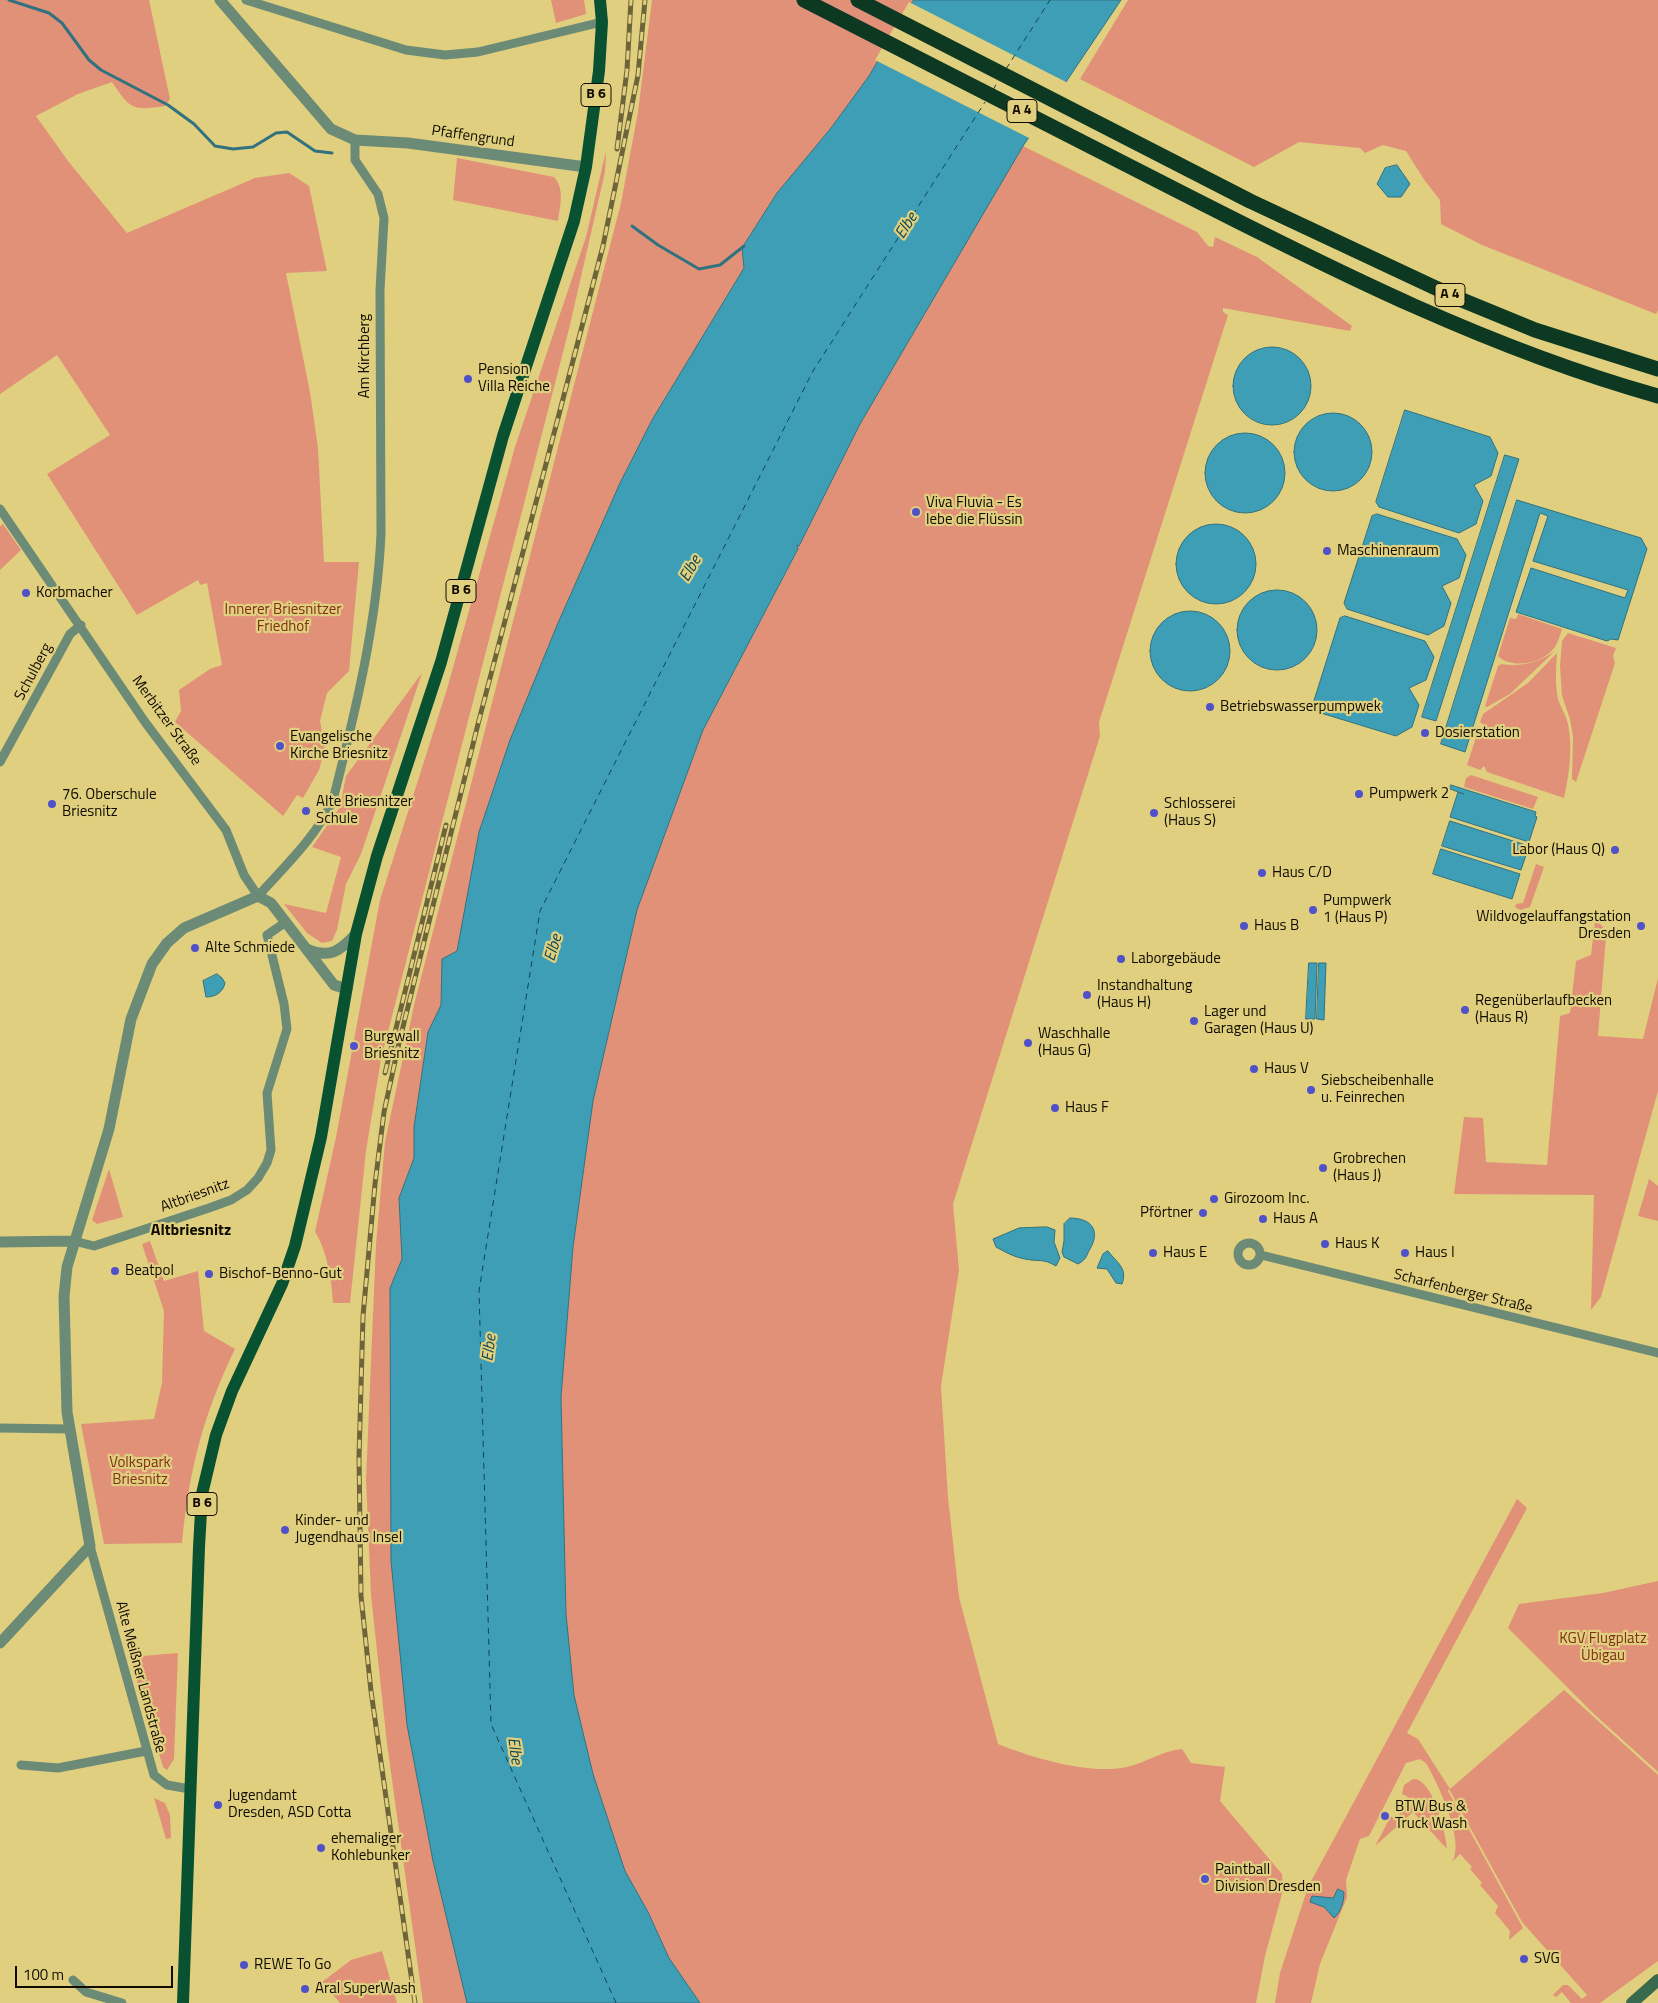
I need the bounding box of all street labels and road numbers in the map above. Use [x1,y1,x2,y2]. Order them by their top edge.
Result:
road number: B 6 [581,84,611,106]
road number: A 4 [1007,100,1037,122]
street label: Pfaffengrund [430,122,516,152]
road number: A 4 [1435,284,1465,306]
street label: Am Kirchberg [356,314,374,398]
road number: B 6 [446,580,476,602]
street label: Schulberg [11,640,57,704]
street label: Merbitzer Straße [127,673,205,769]
street label: Altbriesnitz [158,1175,232,1217]
street label: Scharfenberger Straße [1392,1266,1534,1318]
road number: B 6 [187,1492,217,1516]
street label: Alte Meißner Landstraße [111,1599,169,1755]

